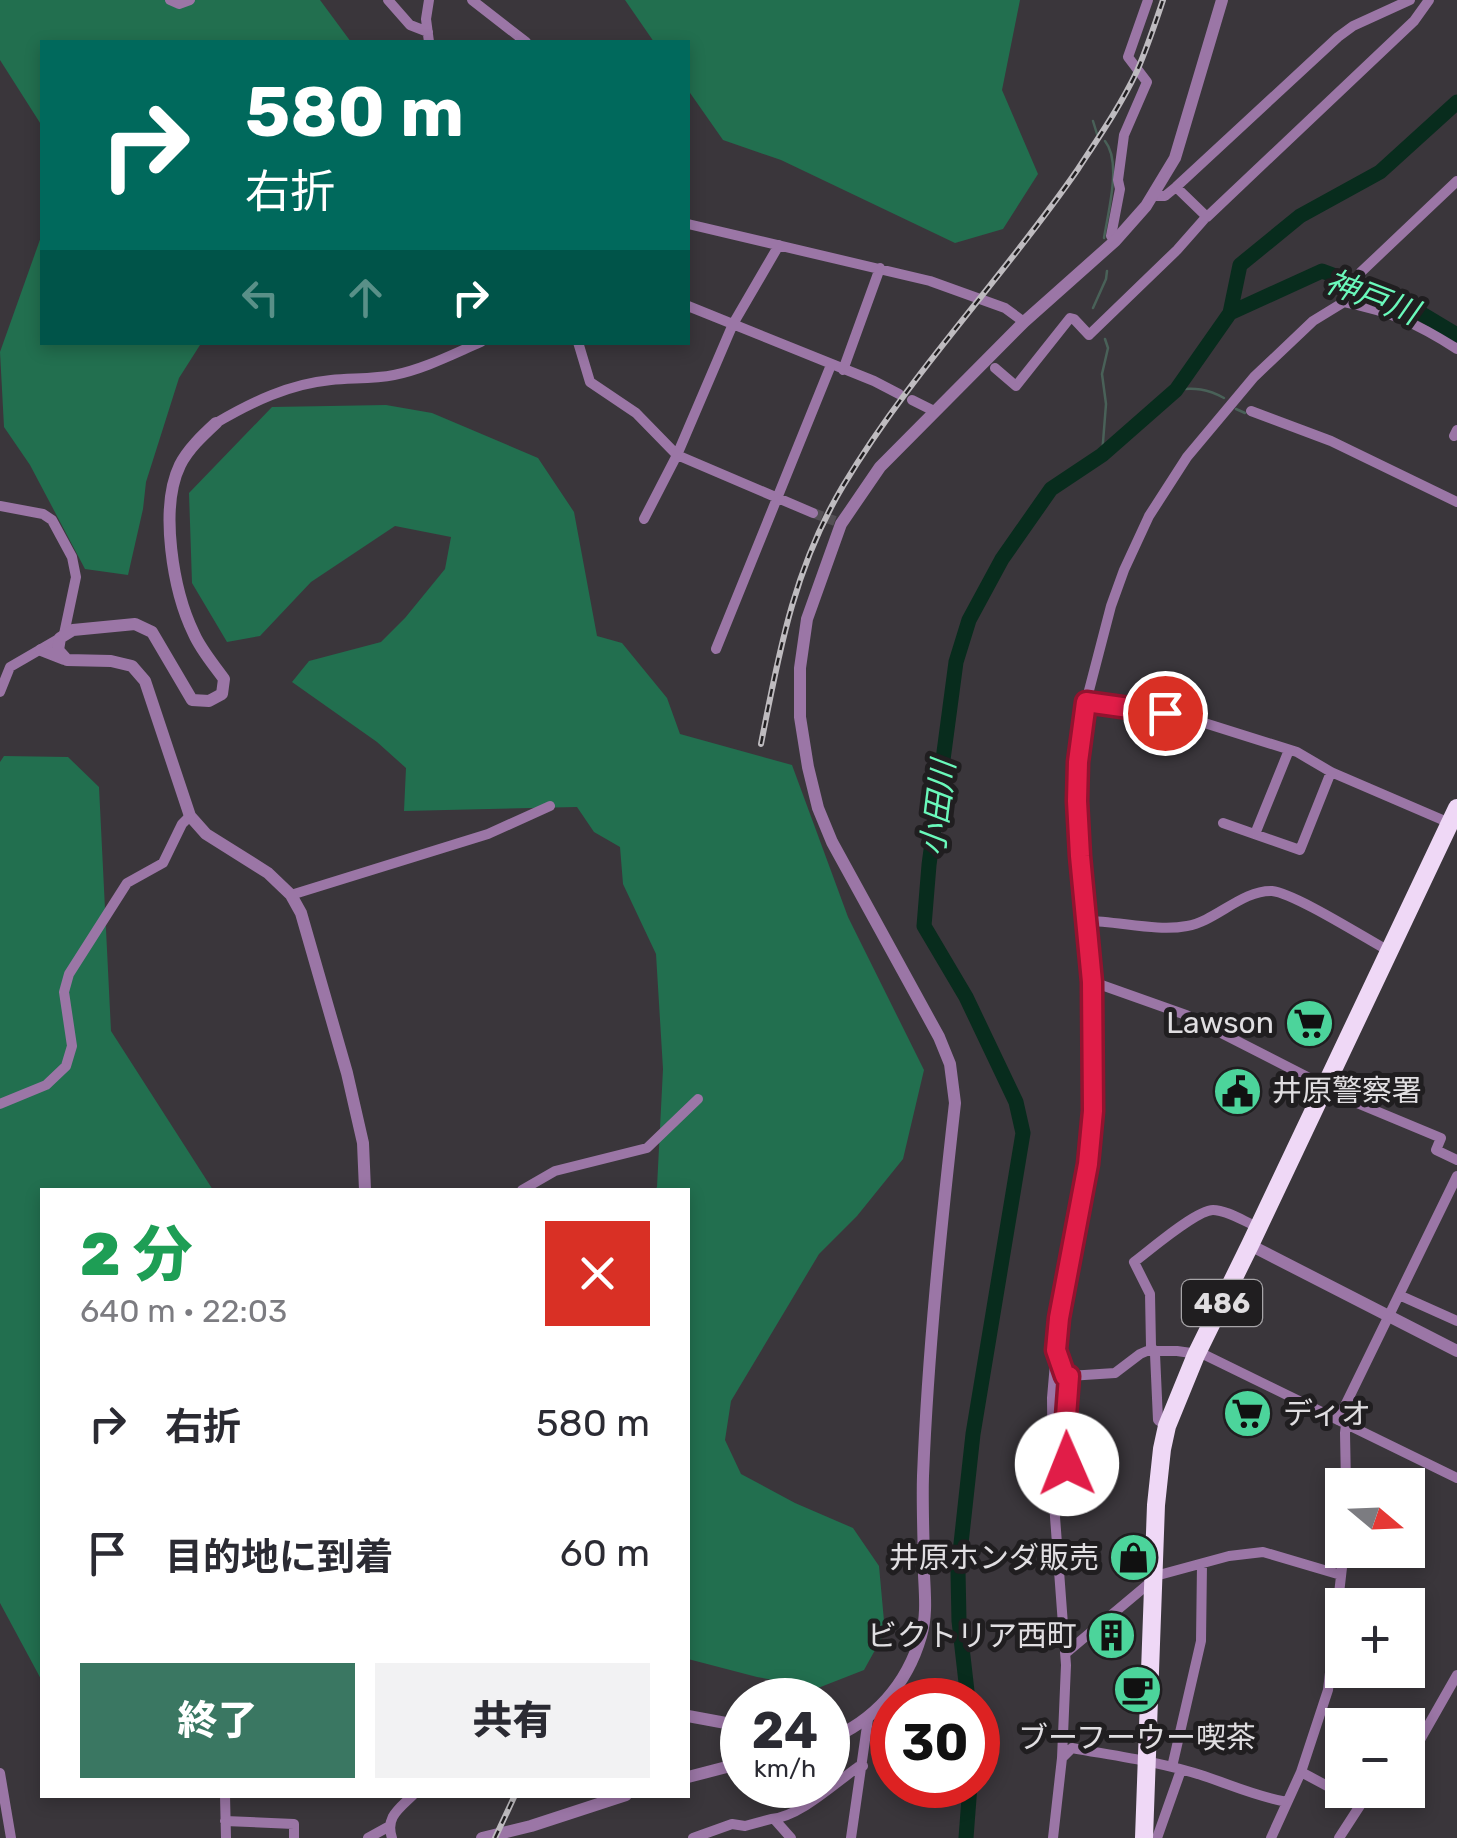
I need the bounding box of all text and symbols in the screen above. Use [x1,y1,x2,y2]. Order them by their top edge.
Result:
text: 580 m [245,71,464,154]
icon: right [80,80,210,210]
text: 右折 [245,165,335,218]
water label: 神戸川 [1320,262,1426,333]
icon: left [233,270,288,325]
icon: ahead [338,270,393,325]
icon: right [443,270,498,325]
pin [1123,671,1208,756]
icon: arrive [1138,686,1193,741]
water label: 小田川 [913,755,963,858]
supermarket icon: Lawson [1283,997,1335,1049]
place label: Lawson [1166,1005,1274,1041]
public building icon: 井原警察署 [1211,1065,1263,1117]
place label: 井原警察署 [1272,1073,1422,1109]
text: 2 分 [80,1219,193,1290]
button: close [545,1221,650,1326]
road number: 486 [1182,1280,1262,1326]
text: 640 m · 22:03 [80,1292,287,1330]
supermarket icon: ディオ [1222,1388,1274,1440]
icon: right [80,1396,135,1451]
place label: ディオ [1283,1396,1371,1432]
text: 580 m [536,1400,650,1446]
text: 右折 [165,1404,241,1450]
position arrow [1015,1412,1119,1516]
north arrow [1325,1468,1425,1568]
map controls [1325,1468,1425,1808]
icon: arrive [80,1526,135,1581]
text: 60 m [560,1530,650,1576]
shop icon: 井原ホンダ販売 [1108,1532,1160,1584]
text: 目的地に到着 [165,1534,393,1580]
place label: 井原ホンダ販売 [889,1540,1099,1576]
button: + [1325,1588,1425,1688]
building icon: ビクトリア西町 [1086,1610,1138,1662]
place label: ビクトリア西町 [867,1618,1077,1654]
button: 終了 [80,1663,355,1778]
button: 共有 [375,1663,650,1778]
cafe icon: ブーフーウー喫茶 [1111,1663,1163,1715]
speed limit sign: 30 [870,1678,1000,1808]
text: 24 [752,1701,818,1761]
button: − [1325,1708,1425,1808]
place label: ブーフーウー喫茶 [1018,1720,1256,1756]
text: km/h [754,1754,816,1783]

